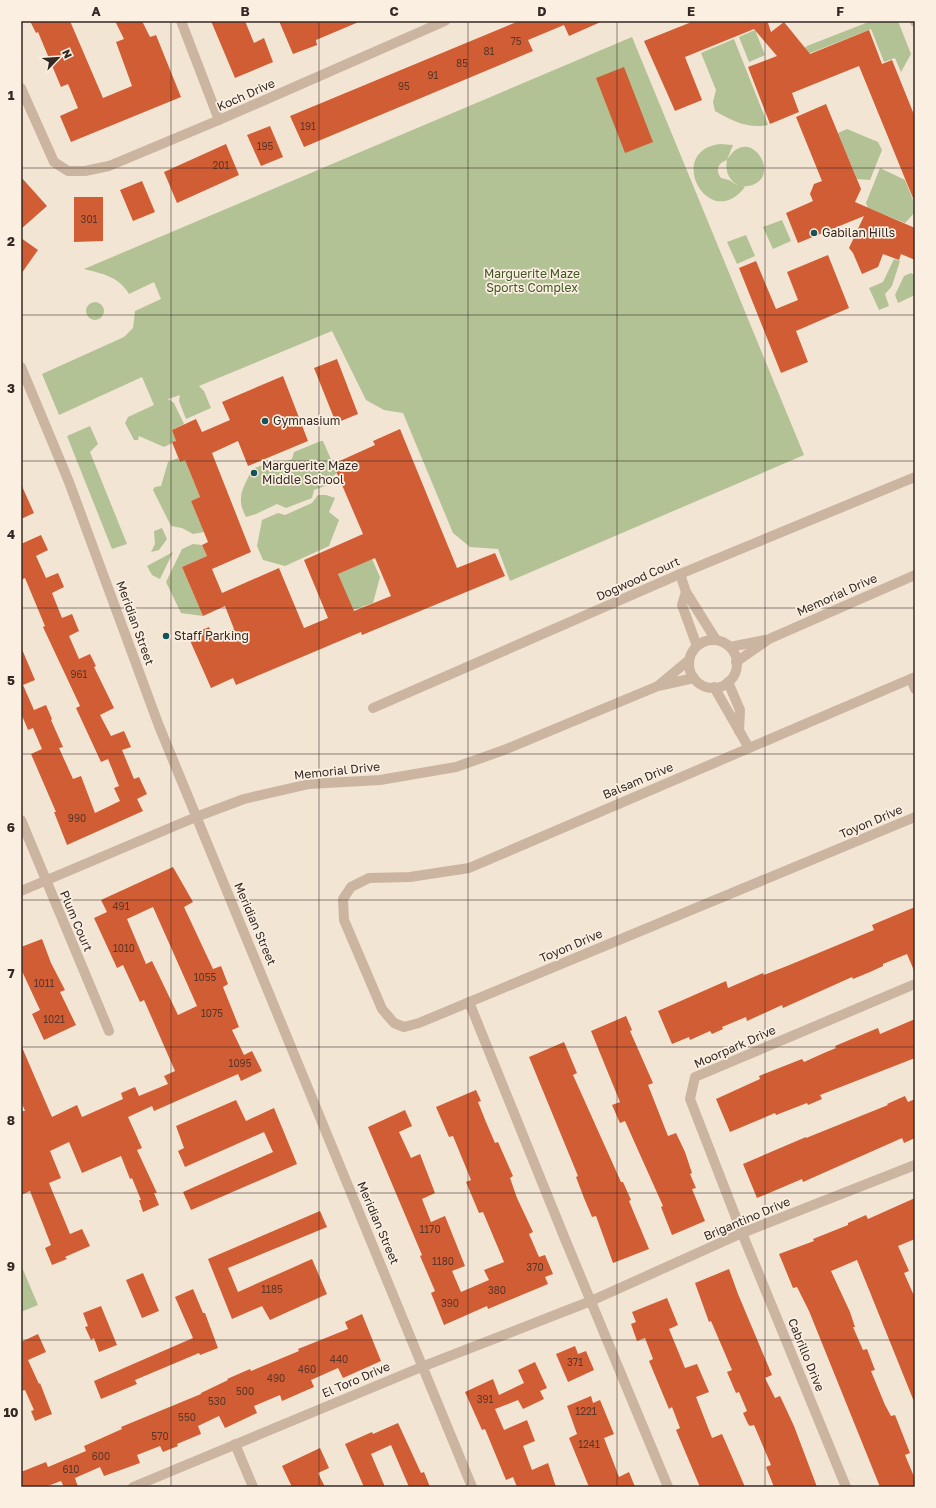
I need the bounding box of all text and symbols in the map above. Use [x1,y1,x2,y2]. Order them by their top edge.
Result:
text: A [91,3,101,19]
text: B [240,3,250,19]
text: C [389,3,399,19]
text: D [537,3,547,19]
text: E [687,3,695,19]
text: F [836,3,844,19]
house number: 75 [510,35,522,47]
north arrow [38,38,78,78]
house number: 81 [484,45,495,57]
text: N [60,47,75,60]
house number: 85 [456,57,468,69]
house number: 91 [428,69,439,81]
street label: Koch Drive [214,75,277,114]
house number: 95 [398,80,410,92]
text: 1 [8,87,15,103]
house number: 191 [300,120,316,132]
house number: 195 [257,140,274,152]
house number: 201 [213,159,230,171]
house number: 301 [81,213,98,225]
place label: Gabilan Hills [822,225,895,240]
marker: Gabilan Hills [809,228,819,238]
text: 2 [7,233,15,249]
park label: Marguerite Maze Sports Complex [484,266,580,295]
text: 3 [7,380,15,396]
place label: Gymnasium [273,413,340,428]
marker: Gymnasium [260,416,270,426]
place label: Marguerite Maze Middle School [262,458,358,487]
marker: Marguerite Maze Middle School [249,468,259,478]
text: 4 [7,526,15,542]
street label: Dogwood Court [594,553,682,604]
street label: Memorial Drive [794,570,879,619]
street label: Meridian Street [113,579,158,667]
place label: Staff Parking [174,628,249,643]
marker: Staff Parking [161,631,171,641]
house number: 961 [71,668,88,680]
text: 5 [7,672,15,688]
street label: Memorial Drive [293,759,381,782]
street label: Balsam Drive [600,759,675,802]
street label: Toyon Drive [837,802,905,842]
house number: 990 [68,812,86,824]
text: 6 [7,819,15,835]
street label: Meridian Street [231,880,280,968]
street label: Plum Court [57,888,96,954]
house number: 491 [113,900,130,912]
street label: Toyon Drive [537,926,605,966]
house number: 1010 [113,942,135,954]
text: 7 [7,965,15,981]
house number: 1055 [194,971,217,983]
house number: 1011 [34,977,55,989]
house number: 1075 [201,1007,223,1019]
house number: 1021 [43,1013,65,1025]
street label: Moorpark Drive [692,1022,778,1071]
house number: 1095 [229,1057,252,1069]
text: 8 [7,1112,15,1128]
street label: Meridian Street [354,1179,403,1267]
street label: Brigantino Drive [701,1194,792,1244]
house number: 1170 [419,1223,441,1235]
house number: 1180 [432,1255,454,1267]
text: 9 [7,1258,15,1274]
house number: 370 [526,1261,544,1273]
house number: 1185 [261,1283,283,1295]
house number: 380 [488,1284,506,1296]
house number: 390 [441,1297,459,1309]
street label: Cabrillo Drive [785,1316,828,1394]
house number: 440 [330,1353,348,1365]
house number: 371 [567,1356,583,1368]
street label: El Toro Drive [320,1359,392,1401]
house number: 460 [298,1363,316,1375]
house number: 490 [267,1372,285,1384]
house number: 500 [236,1385,254,1397]
house number: 391 [477,1393,494,1405]
house number: 530 [208,1395,226,1407]
text: 10 [3,1404,19,1420]
house number: 1221 [575,1405,597,1417]
house number: 550 [178,1411,196,1423]
house number: 570 [151,1430,169,1442]
house number: 1241 [578,1438,600,1450]
house number: 600 [92,1450,110,1462]
house number: 610 [62,1463,80,1475]

